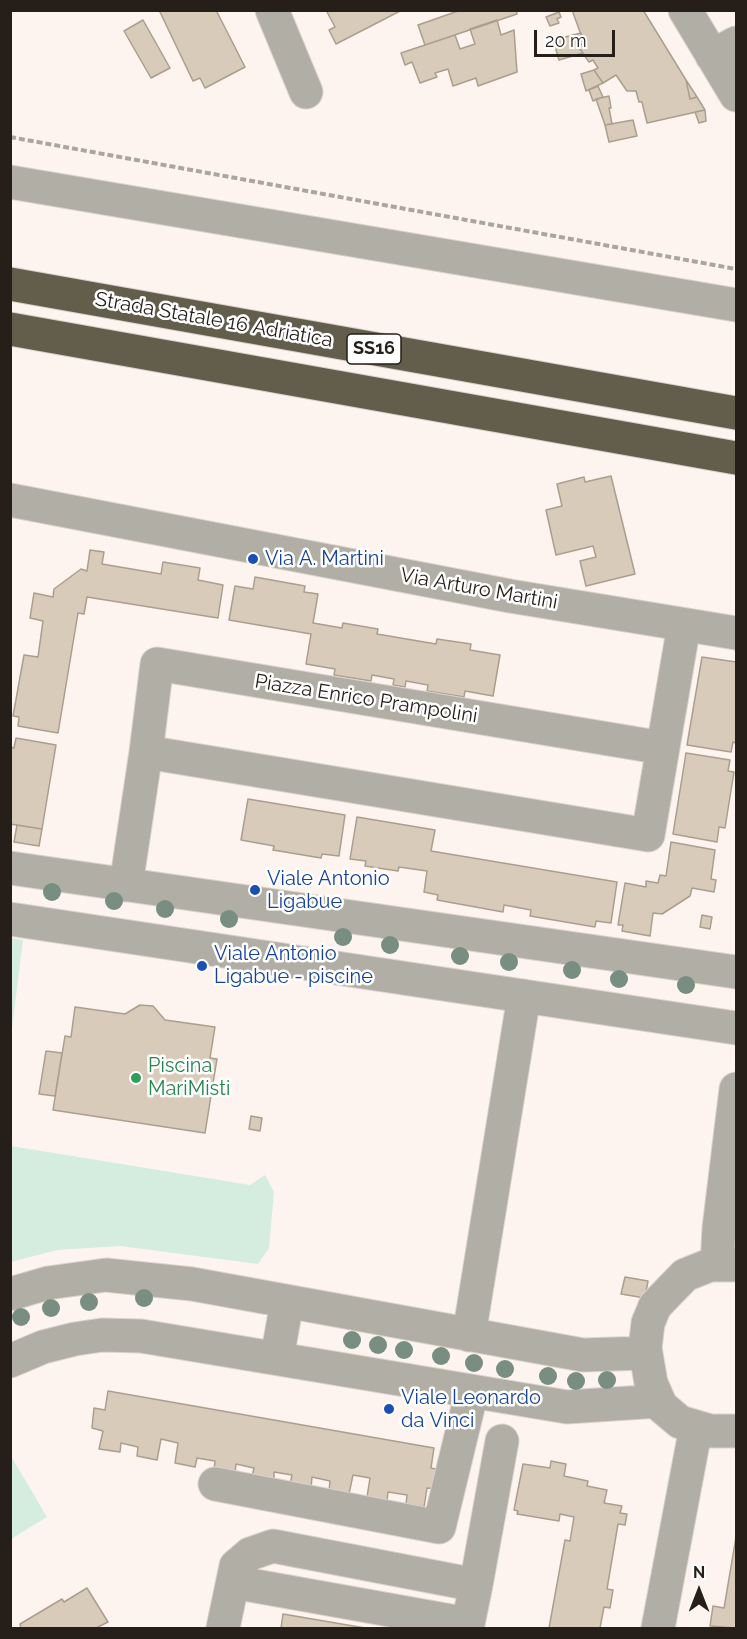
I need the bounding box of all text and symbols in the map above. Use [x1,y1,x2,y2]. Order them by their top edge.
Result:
scale bar [537,18,618,56]
text: 20 m [545,30,587,51]
street label: Strada Statale 16 Adriatica [93,287,335,353]
road number: SS16 [347,334,401,364]
place label: Via A. Martini [265,547,384,571]
marker: Via A. Martini [246,552,260,566]
street label: Via Arturo Martini [399,563,559,615]
street label: Piazza Enrico Prampolini [253,670,479,728]
place label: Viale Antonio Ligabue [267,867,390,914]
marker: Viale Antonio Ligabue [248,883,262,897]
place label: Viale Antonio Ligabue - piscine [214,942,373,989]
marker: Viale Antonio Ligabue - piscine [195,959,209,973]
place label: Piscina MariMisti [148,1054,230,1101]
marker: Piscina MariMisti [129,1071,143,1085]
place label: Viale Leonardo da Vinci [401,1386,541,1433]
marker: Viale Leonardo da Vinci [382,1402,396,1416]
north arrow [669,1561,729,1621]
text: N [693,1563,705,1582]

